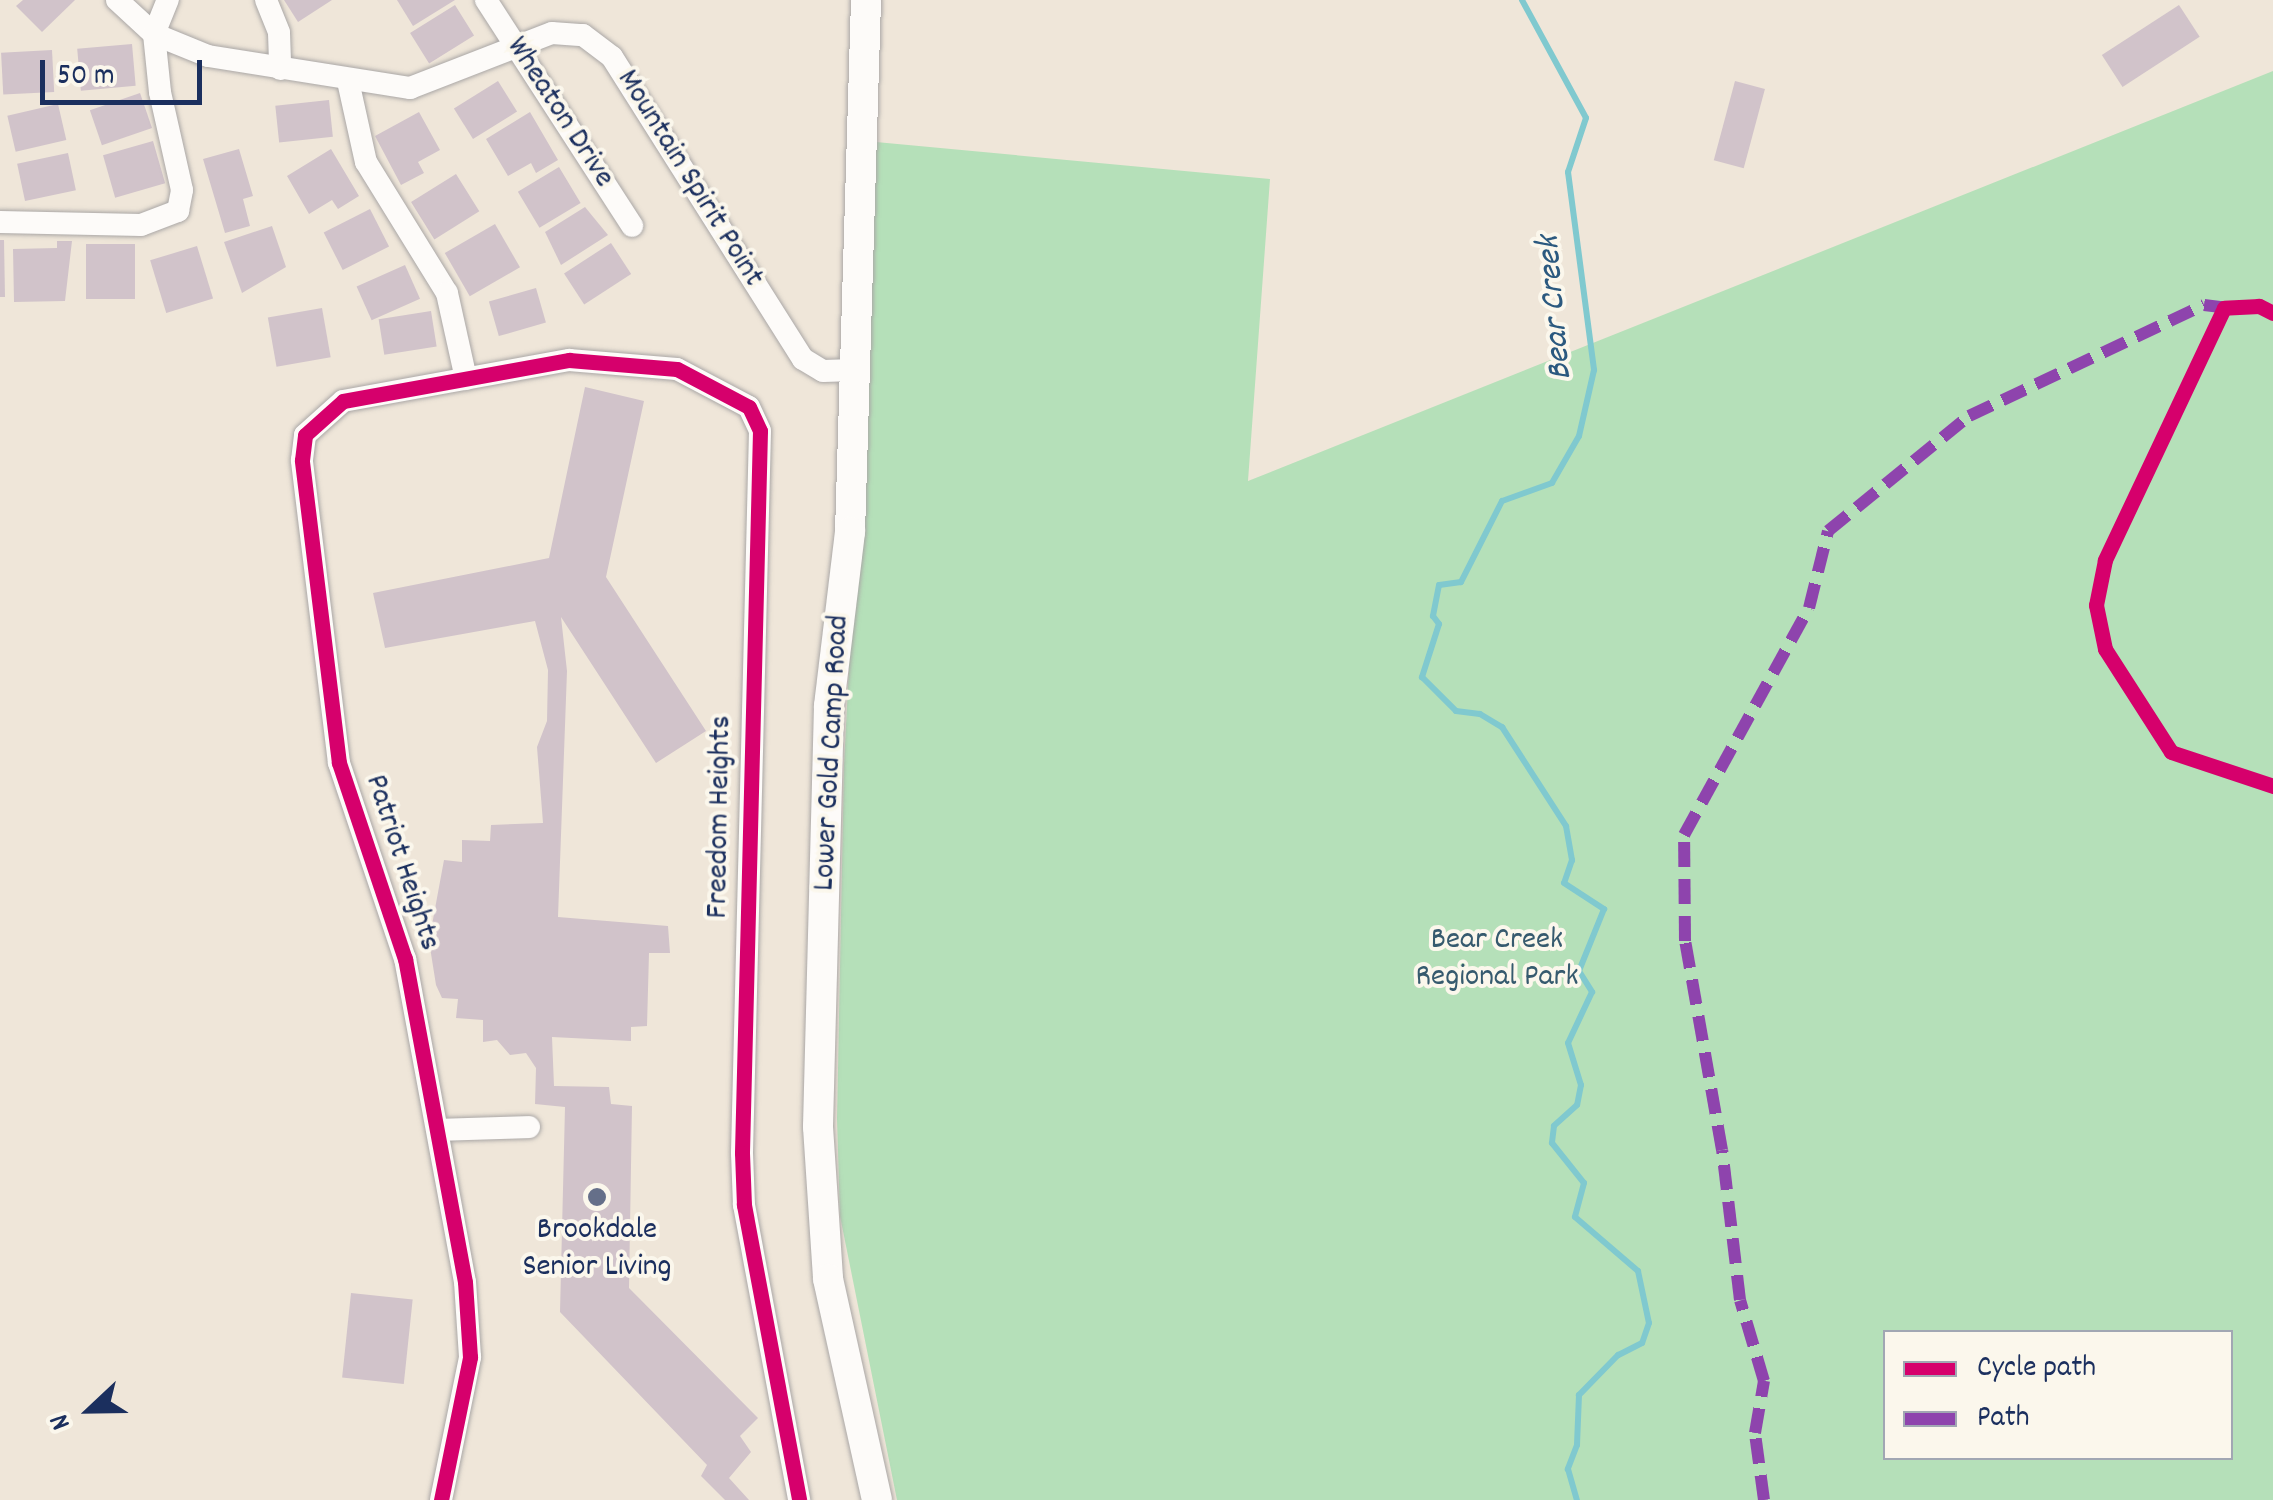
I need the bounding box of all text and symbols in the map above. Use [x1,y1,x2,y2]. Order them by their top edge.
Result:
street label: Wheaton Drive [496,30,622,196]
scale bar [45,40,208,102]
text: 50 m [57,56,115,99]
street label: Mountain Spirit Point [607,63,771,295]
water label: Bear Creek [1529,234,1583,382]
street label: Lower Gold Camp Road [807,614,859,892]
street label: Freedom Heights [700,715,742,919]
street label: Patriot Heights [355,770,447,956]
park label: Bear Creek Regional Park [1415,923,1579,998]
marker: Brookdale Senior Living [586,1186,608,1208]
place label: Brookdale Senior Living [522,1213,672,1288]
legend [1883,1330,2233,1460]
text: Cycle path [1977,1348,2096,1391]
north arrow [40,1360,140,1460]
text: Path [1977,1398,2030,1441]
text: N [41,1407,83,1435]

